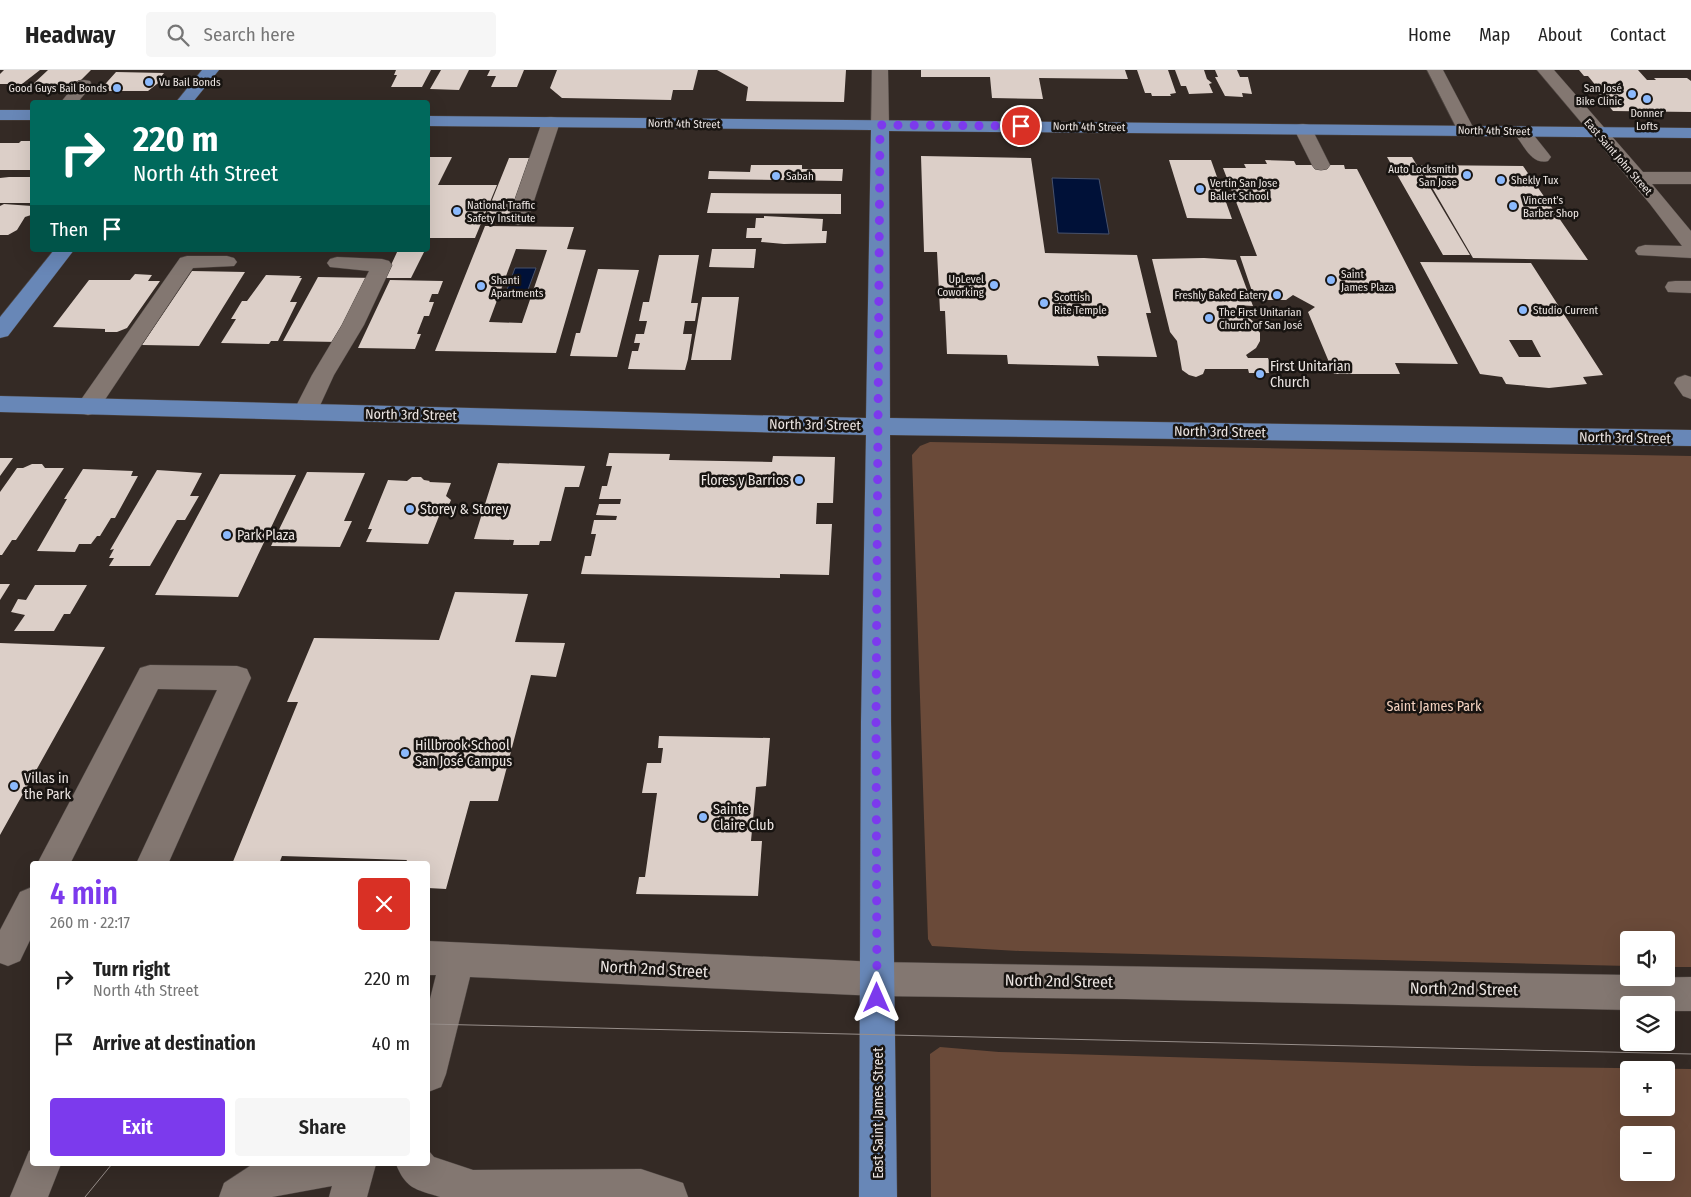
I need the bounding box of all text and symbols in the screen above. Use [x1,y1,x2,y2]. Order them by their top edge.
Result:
search box [146,12,496,57]
text: Headway [25,21,116,49]
icon: search [164,21,192,49]
text: Search here [204,23,295,46]
text: Home [1408,24,1451,46]
text: Map [1479,24,1510,46]
text: About [1538,24,1582,46]
text: Contact [1610,24,1666,46]
marker: Vu Bail Bonds [143,76,155,88]
place label: Vu Bail Bonds [159,76,221,89]
place label: Good Guys Bail Bonds [9,82,107,95]
marker: Good Guys Bail Bonds [111,82,123,94]
place label: San José Bike Clinic [1576,82,1622,108]
marker: San José Bike Clinic [1626,88,1638,100]
marker: Donner Lofts [1641,93,1653,105]
pin [1000,105,1042,147]
place label: Donner Lofts [1630,107,1664,133]
icon: arrive [1007,112,1035,140]
street label: East Saint John Street [1581,116,1655,198]
street label: North 4th Street [648,117,721,131]
text: 220 m [133,118,219,160]
icon: right [50,120,115,185]
street label: North 4th Street [1053,120,1126,134]
street label: North 4th Street [1458,124,1531,138]
text: North 4th Street [133,160,278,187]
place label: Auto Locksmith San Jose [1388,163,1457,189]
marker: Auto Locksmith San Jose [1461,169,1473,181]
marker: Sabah [770,170,782,182]
place label: Sabah [786,170,814,183]
marker: Shekly Tux [1495,174,1507,186]
place label: Shekly Tux [1511,174,1559,187]
place label: Vertin San Jose Ballet School [1210,177,1278,203]
marker: Vertin San Jose Ballet School [1194,183,1206,195]
place label: Vincent’s Barber Shop [1523,194,1579,220]
place label: National Traffic Safety Institute [467,199,536,225]
marker: Vincent’s Barber Shop [1507,200,1519,212]
marker: National Traffic Safety Institute [451,205,463,217]
icon: arrive [98,215,126,243]
text: Then [50,218,88,241]
place label: Saint James Plaza [1341,268,1394,294]
place label: UpLevel Coworking [937,273,985,299]
place label: Shanti Apartments [491,274,544,300]
marker: Saint James Plaza [1325,274,1337,286]
marker: UpLevel Coworking [988,279,1000,291]
marker: Shanti Apartments [475,280,487,292]
place label: Freshly Baked Eatery [1174,289,1267,302]
marker: Freshly Baked Eatery [1271,289,1283,301]
place label: Scottish Rite Temple [1054,291,1107,317]
marker: Scottish Rite Temple [1038,297,1050,309]
marker: Studio Current [1517,304,1529,316]
place label: Studio Current [1533,304,1599,317]
place label: The First Unitarian Church of San José [1219,306,1303,332]
marker: The First Unitarian Church of San José [1203,312,1215,324]
place label: First Unitarian Church [1270,358,1351,391]
marker: First Unitarian Church [1254,368,1266,380]
street label: North 3rd Street [365,406,458,424]
street label: North 3rd Street [769,416,862,434]
street label: North 3rd Street [1174,423,1267,441]
street label: North 3rd Street [1579,429,1672,447]
place label: Flores y Barrios [701,472,789,489]
marker: Flores y Barrios [793,474,805,486]
place label: Storey & Storey [420,501,509,518]
marker: Storey & Storey [404,503,416,515]
place label: Park Plaza [237,527,295,544]
marker: Park Plaza [221,529,233,541]
park label: Saint James Park [1386,698,1482,715]
place label: Hillbrook School San José Campus [415,737,512,770]
marker: Hillbrook School San José Campus [399,747,411,759]
place label: Villas in the Park [24,770,72,803]
marker: Villas in the Park [8,780,20,792]
place label: Sainte Claire Club [713,801,774,834]
marker: Sainte Claire Club [697,811,709,823]
text: 4 min [50,876,118,912]
button: close [358,878,410,930]
text: 260 m · 22:17 [50,913,130,932]
map controls [1620,931,1675,1181]
button: sound [1620,931,1675,986]
street label: North 2nd Street [599,957,709,981]
text: Turn right [93,958,170,981]
icon: right [50,965,78,993]
text: 220 m [364,967,410,990]
position arrow [850,971,902,1023]
street label: North 2nd Street [1005,971,1114,991]
street label: North 2nd Street [1410,979,1519,999]
text: North 4th Street [93,981,199,1000]
button: layers [1620,996,1675,1051]
icon: arrive [50,1030,78,1058]
text: Arrive at destination [93,1032,256,1055]
text: 40 m [372,1032,410,1055]
street label: East Saint James Street [870,1047,887,1179]
button: + [1620,1061,1675,1116]
button: Exit [50,1098,225,1156]
button: Share [235,1098,410,1156]
button: − [1620,1126,1675,1181]

